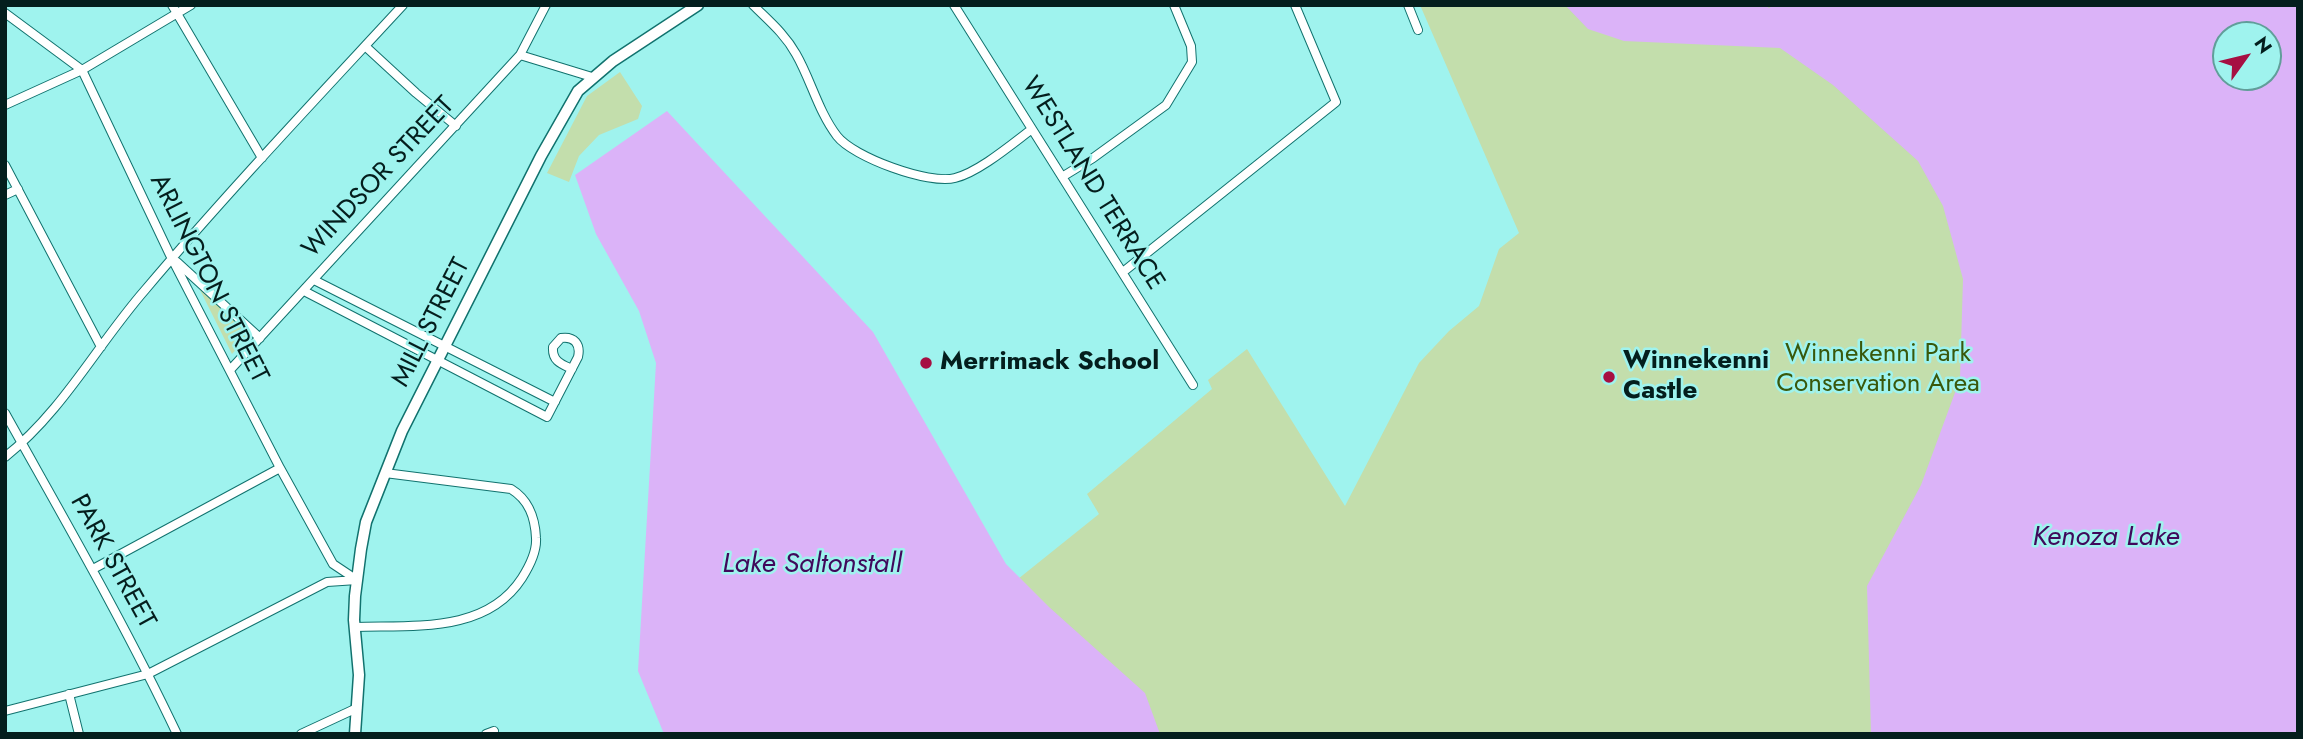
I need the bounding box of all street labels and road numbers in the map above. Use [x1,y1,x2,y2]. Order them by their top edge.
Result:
street label: WESTLAND TERRACE [1014,72,1170,296]
street label: WINDSOR STREET [296,91,462,265]
street label: ARLINGTON STREET [142,169,274,389]
street label: MILL STREET [386,253,478,393]
street label: PARK STREET [62,490,162,634]

